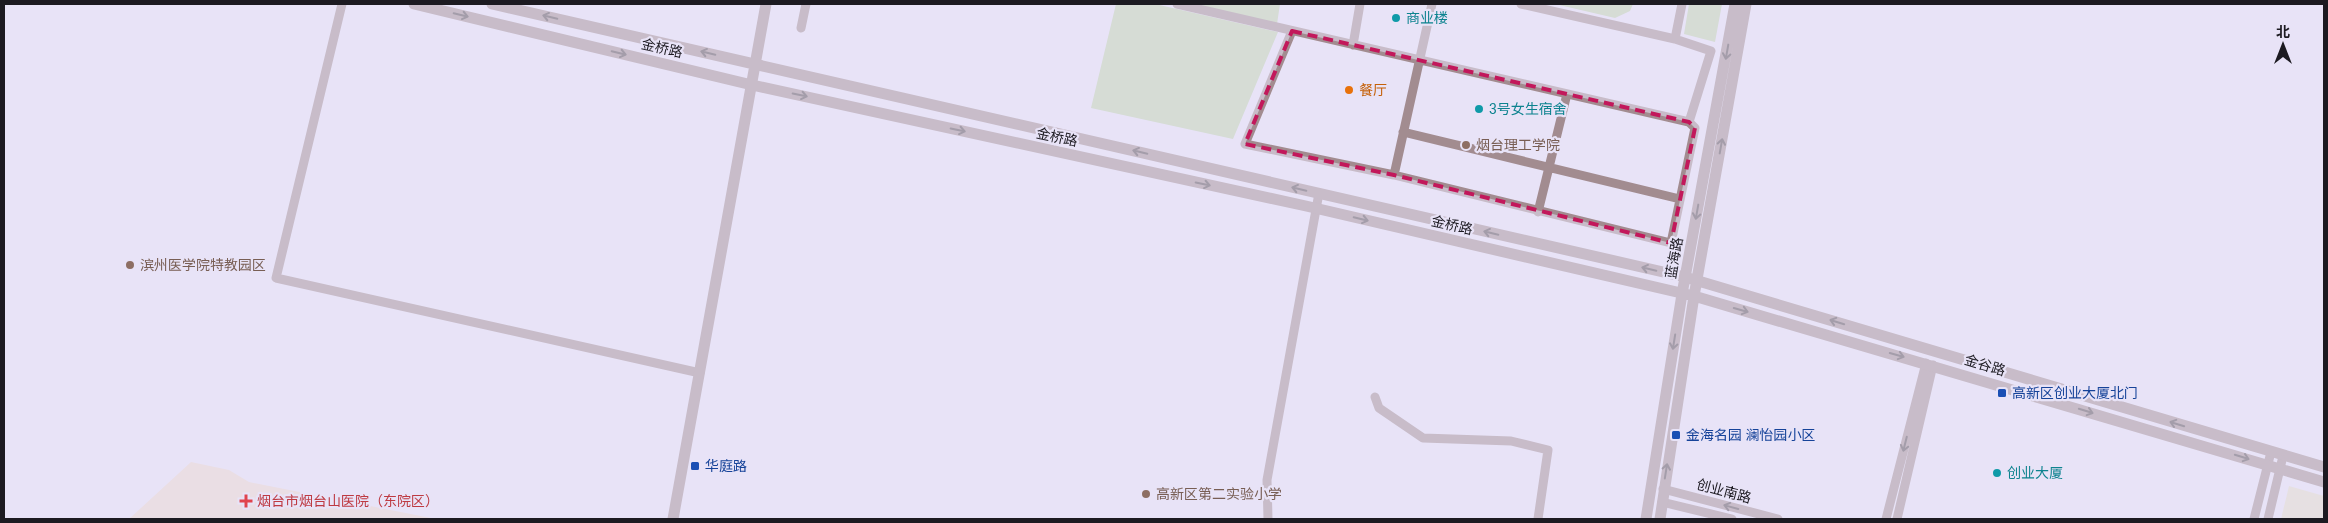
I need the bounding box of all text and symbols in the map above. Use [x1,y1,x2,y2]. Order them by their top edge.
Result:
place label: 商业楼 [1406,10,1448,26]
one-way arrow [452,11,468,20]
one-way arrow [542,12,558,21]
marker: 商业楼 [1390,12,1402,24]
north arrow [2258,20,2308,70]
text: 北 [2276,24,2290,40]
street label: 金桥路 [640,35,684,61]
one-way arrow [1721,43,1731,59]
one-way arrow [701,48,717,57]
one-way arrow [611,49,627,58]
place label: 餐厅 [1359,82,1387,98]
marker: 餐厅 [1343,84,1355,96]
one-way arrow [791,91,807,100]
place label: 3号女生宿舍 [1489,101,1567,117]
marker: 3号女生宿舍 [1473,103,1485,115]
street label: 金桥路 [1035,125,1079,149]
one-way arrow [950,126,966,135]
place label: 烟台理工学院 [1476,137,1560,153]
marker: 烟台理工学院 [1460,139,1472,151]
one-way arrow [1716,139,1726,155]
one-way arrow [1133,147,1149,156]
one-way arrow [1194,180,1210,189]
one-way arrow [1291,184,1307,193]
one-way arrow [1692,203,1702,219]
street label: 金桥路 [1430,212,1474,238]
one-way arrow [1353,215,1369,224]
one-way arrow [1484,228,1500,237]
street label: 蓝海路 [1662,236,1686,280]
place label: 滨州医学院特教园区 [140,257,266,273]
marker: 滨州医学院特教园区 [124,259,136,271]
one-way arrow [1642,264,1658,273]
one-way arrow [1732,305,1748,315]
one-way arrow [1829,317,1845,327]
one-way arrow [1669,334,1679,350]
one-way arrow [1888,350,1904,360]
street label: 金谷路 [1963,351,2007,379]
place label: 高新区创业大厦北门 [2012,385,2138,401]
marker: 高新区创业大厦北门 [1996,387,2008,399]
one-way arrow [2078,406,2094,416]
one-way arrow [2169,418,2185,428]
place label: 金海名园 澜怡园小区 [1686,427,1815,443]
marker: 金海名园 澜怡园小区 [1670,429,1682,441]
one-way arrow [1900,436,1910,452]
one-way arrow [2233,453,2249,463]
place label: 华庭路 [705,458,747,474]
marker: 华庭路 [689,460,701,472]
one-way arrow [1662,463,1672,479]
place label: 创业大厦 [2007,465,2063,481]
marker: 创业大厦 [1991,467,2003,479]
street label: 创业南路 [1695,476,1753,506]
place label: 高新区第二实验小学 [1156,486,1282,502]
marker: 高新区第二实验小学 [1140,488,1152,500]
place label: 烟台市烟台山医院（东院区） [257,493,439,509]
marker: 烟台市烟台山医院（东院区） [239,494,253,508]
one-way arrow [1723,502,1739,511]

